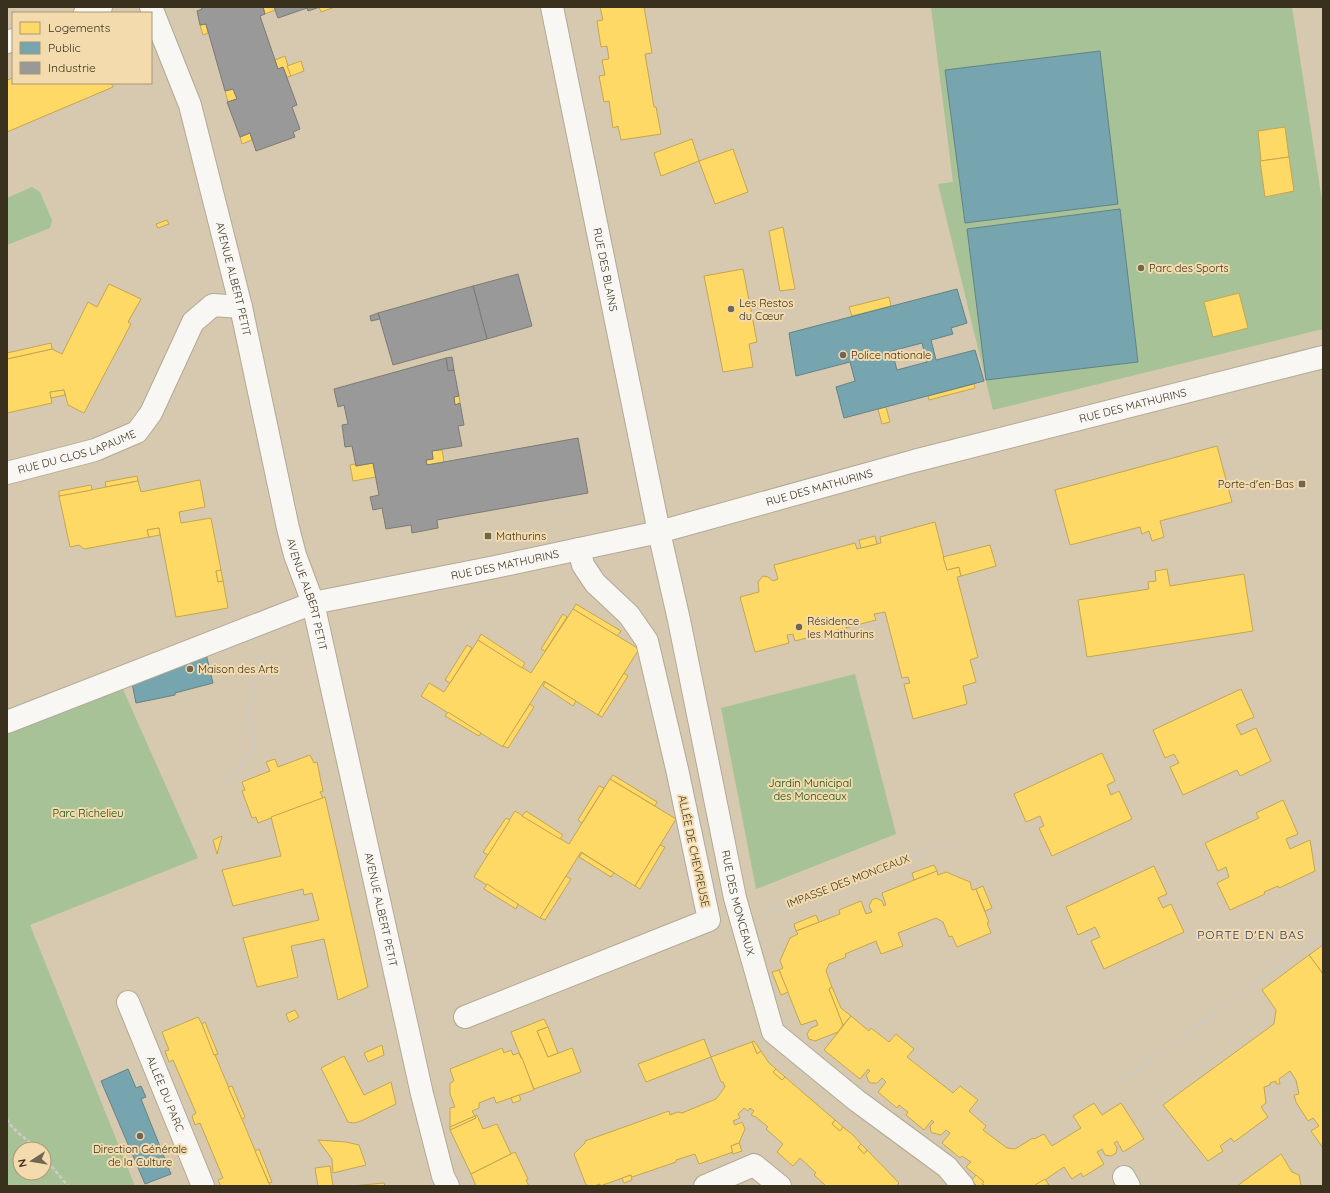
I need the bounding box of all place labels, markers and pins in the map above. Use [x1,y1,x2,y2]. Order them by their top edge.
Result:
place label: Parc des Sports [1149,261,1229,275]
marker: Parc des Sports [1136,263,1146,273]
place label: Les Restos du Cœur [739,296,793,323]
marker: Les Restos du Cœur [726,304,736,314]
place label: Police nationale [851,348,931,362]
marker: Police nationale [838,350,848,360]
place label: Porte-d'en-Bas [1218,477,1294,491]
marker: Porte-d'en-Bas [1297,479,1307,489]
place label: Mathurins [496,529,546,543]
marker: Mathurins [483,531,493,541]
place label: Résidence les Mathurins [807,614,874,641]
marker: Résidence les Mathurins [794,622,804,632]
place label: Maison des Arts [198,662,279,676]
marker: Maison des Arts [185,664,195,674]
marker: Direction Générale de la Culture [135,1131,145,1141]
place label: Direction Générale de la Culture [93,1142,187,1169]

